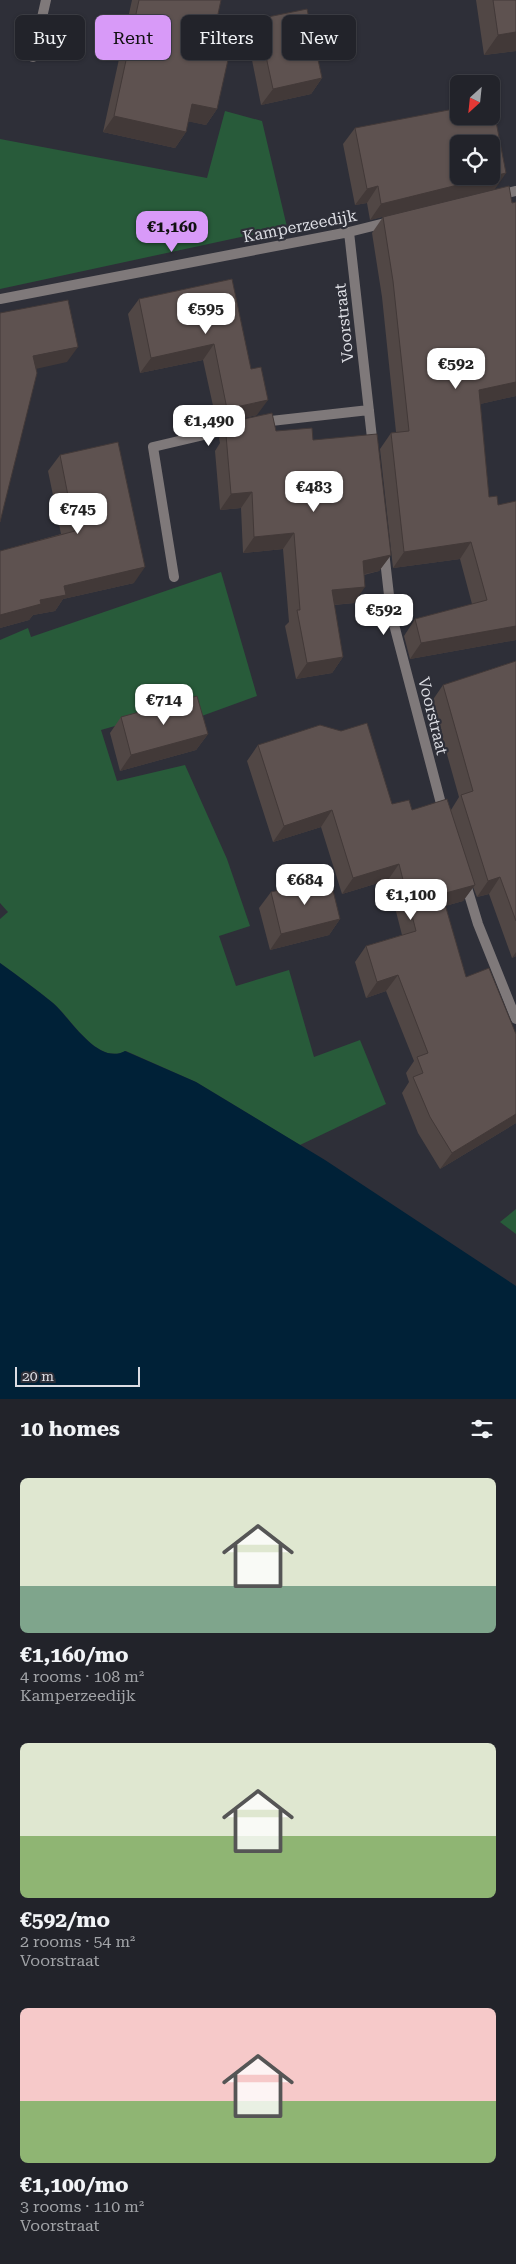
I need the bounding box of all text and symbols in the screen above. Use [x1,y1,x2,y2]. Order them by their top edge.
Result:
chip: Buy [15,15,85,60]
chip: Rent [95,15,171,60]
chip: Filters [181,15,272,60]
chip: New [282,15,356,60]
north arrow [450,75,500,125]
map controls [450,75,500,185]
button: locate [450,135,500,185]
street label: Kamperzeedijk [241,206,359,246]
pin: €1,160 [131,210,213,253]
text: €1,160 [147,217,197,236]
street label: Voorstraat [330,282,358,364]
pin: €595 [176,292,236,335]
text: €595 [188,299,224,318]
pin: €592 [426,348,486,390]
text: €592 [438,354,474,373]
pin: €1,490 [168,404,250,447]
text: €1,490 [184,411,234,430]
pin: €483 [284,470,344,513]
text: €483 [296,477,332,496]
pin: €745 [48,492,108,535]
text: €745 [60,499,96,518]
pin: €592 [354,594,414,636]
text: €592 [366,600,402,619]
street label: Voorstraat [414,675,452,757]
pin: €714 [134,684,194,726]
text: €714 [146,690,182,709]
pin: €684 [275,864,335,906]
text: €684 [287,870,323,889]
pin: €1,100 [370,878,452,921]
text: €1,100 [386,885,436,904]
scale bar [15,1364,140,1387]
text: 20 m [22,1368,54,1384]
icon: filters [468,1415,496,1443]
text: 10 homes [20,1417,120,1441]
icon: home [213,1511,303,1601]
text: €1,160/mo [20,1643,129,1667]
text: 4 rooms · 108 m² [20,1667,144,1686]
text: Kamperzeedijk [20,1686,136,1705]
icon: home [213,1776,303,1866]
text: €592/mo [20,1908,110,1932]
text: 2 rooms · 54 m² [20,1932,135,1951]
text: Voorstraat [20,1951,100,1970]
icon: home [213,2041,303,2131]
text: €1,100/mo [20,2173,129,2197]
text: 3 rooms · 110 m² [20,2197,144,2216]
text: Voorstraat [20,2216,100,2235]

